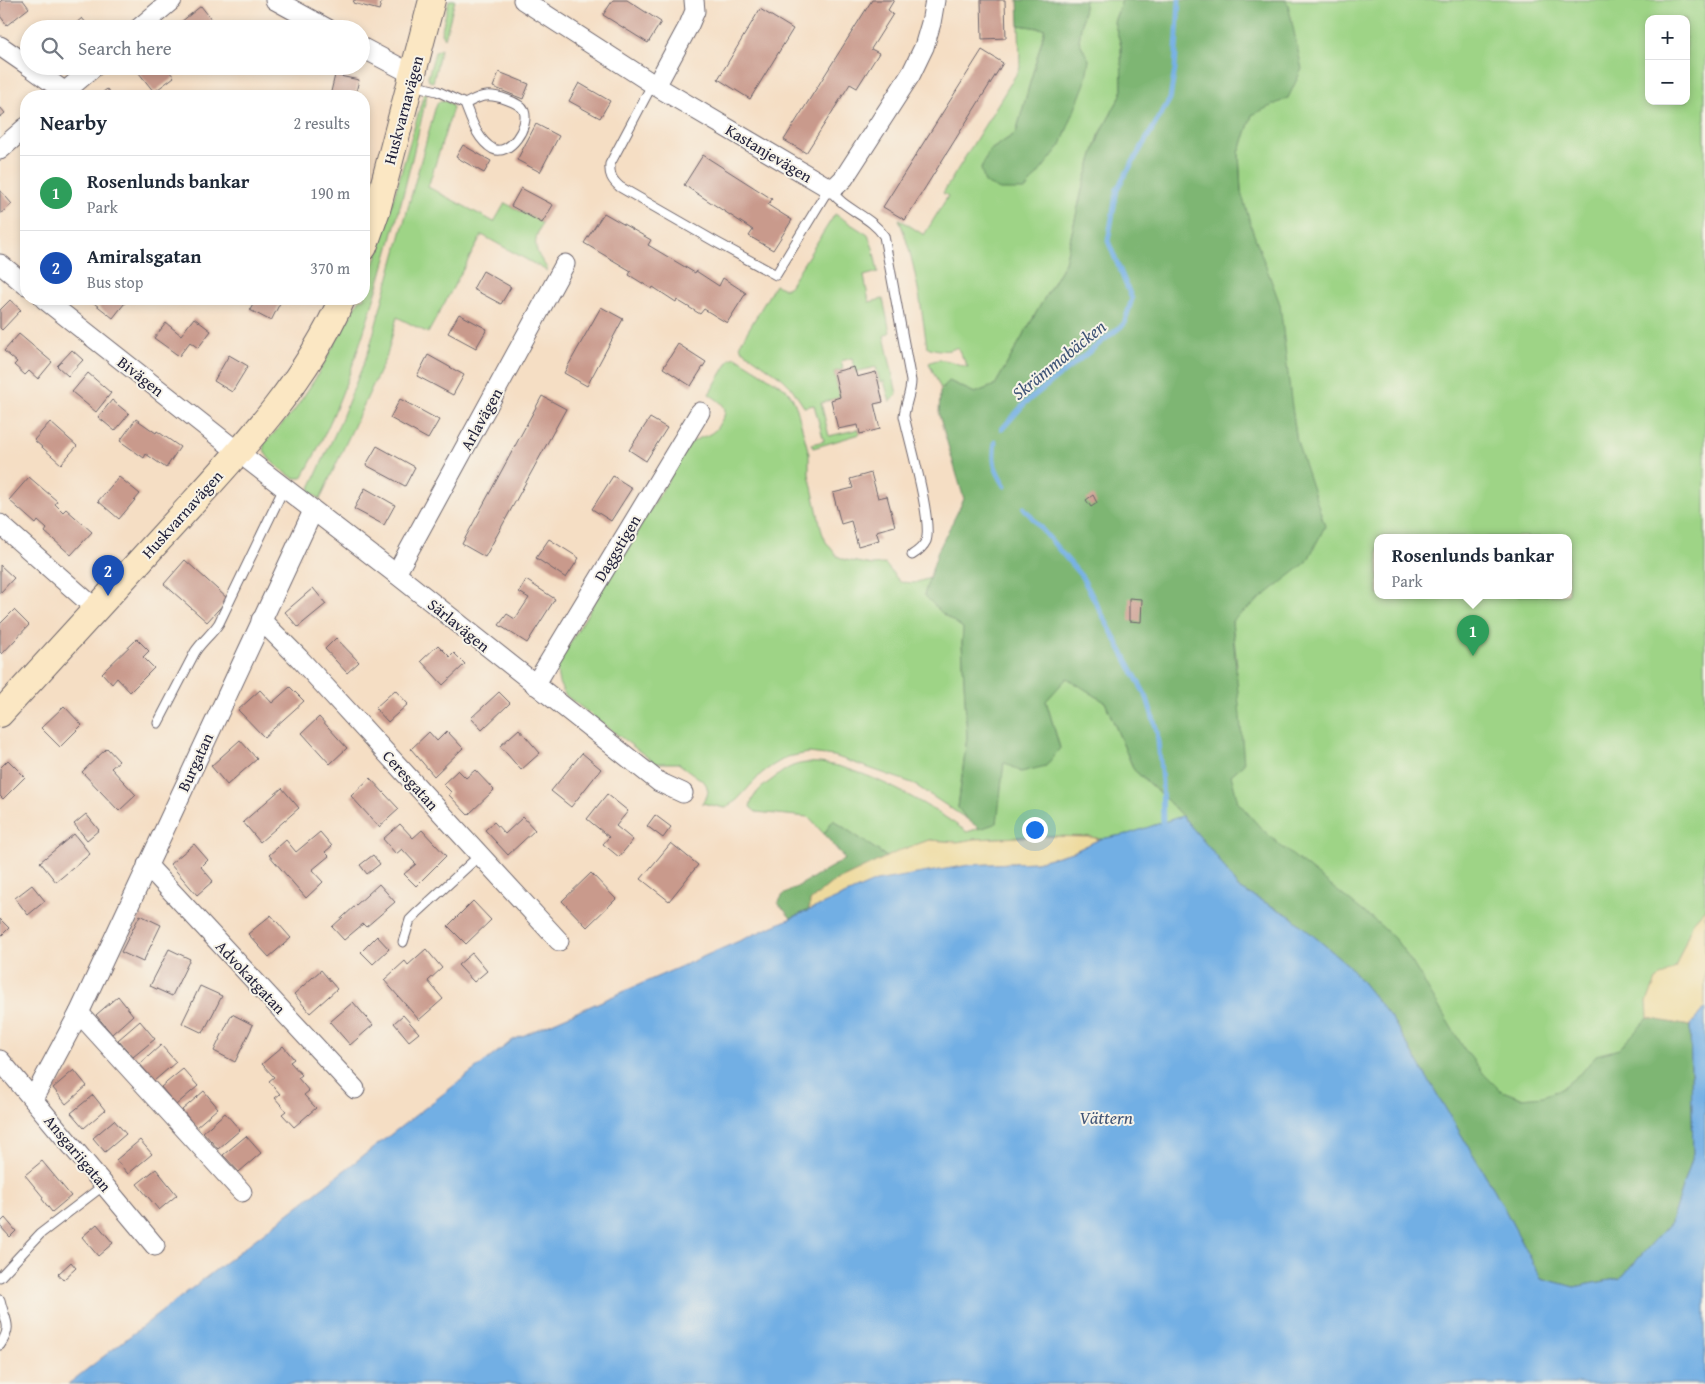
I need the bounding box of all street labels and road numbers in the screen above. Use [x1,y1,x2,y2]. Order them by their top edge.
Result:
street label: Huskvarnavägen [377,53,429,167]
street label: Kastanjevägen [721,118,817,188]
street label: Bivägen [113,350,169,402]
street label: Arlavägen [454,383,508,455]
street label: Huskvarnavägen [136,464,228,564]
street label: Daggstigen [588,510,646,586]
street label: Särlavägen [423,592,495,658]
street label: Burgatan [171,729,219,795]
street label: Ceresgatan [377,744,445,816]
street label: Advokatgatan [210,935,292,1019]
street label: Ansgariigatan [39,1109,117,1197]

